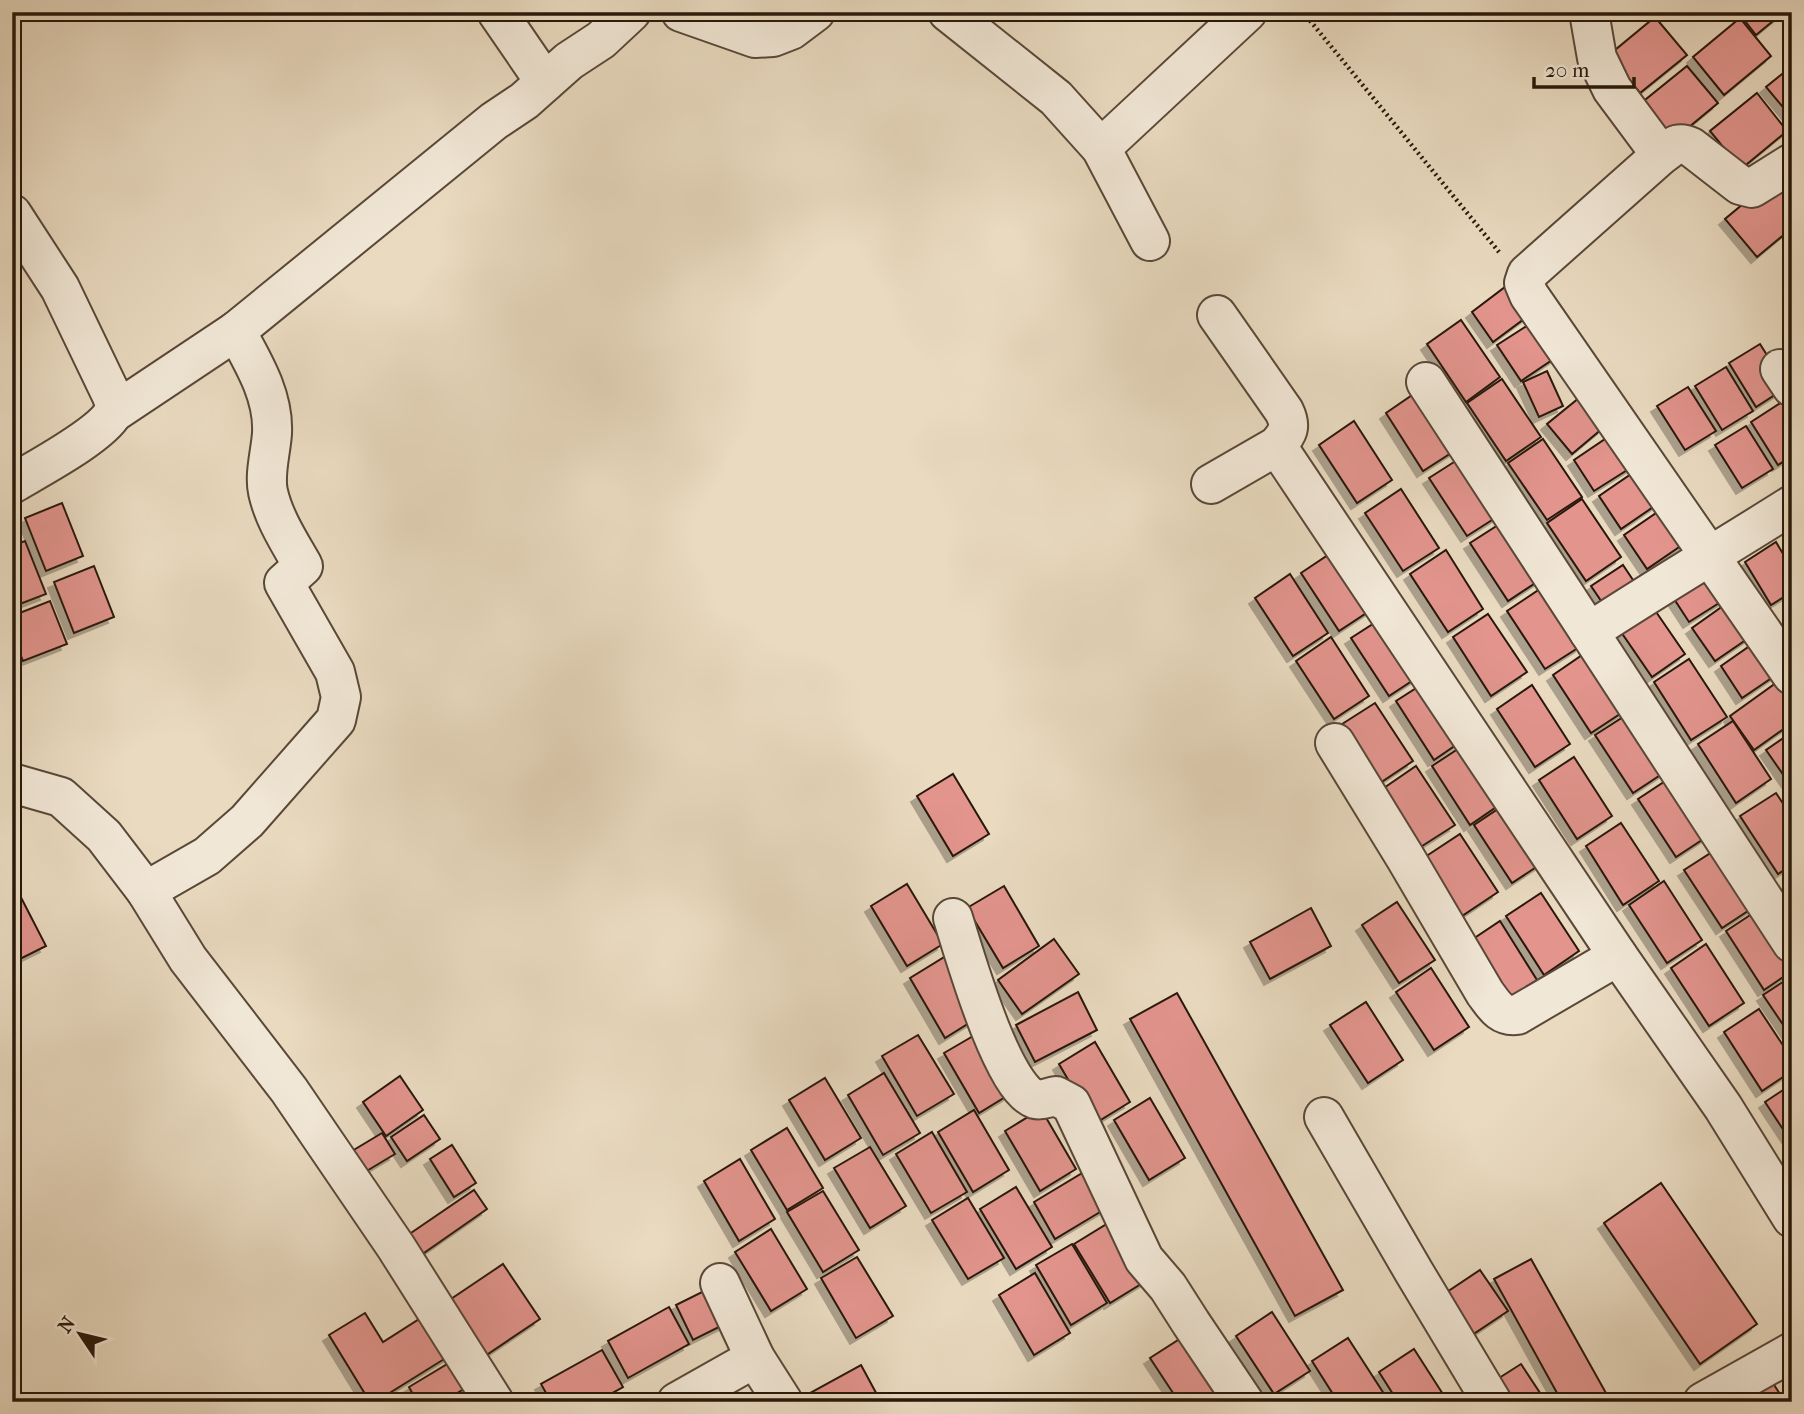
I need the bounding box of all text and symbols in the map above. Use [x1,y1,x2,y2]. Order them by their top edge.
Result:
scale bar [1534,46,1634,90]
text: 20 m [1545,58,1590,82]
north arrow [46,1298,116,1368]
text: N [54,1312,80,1337]

